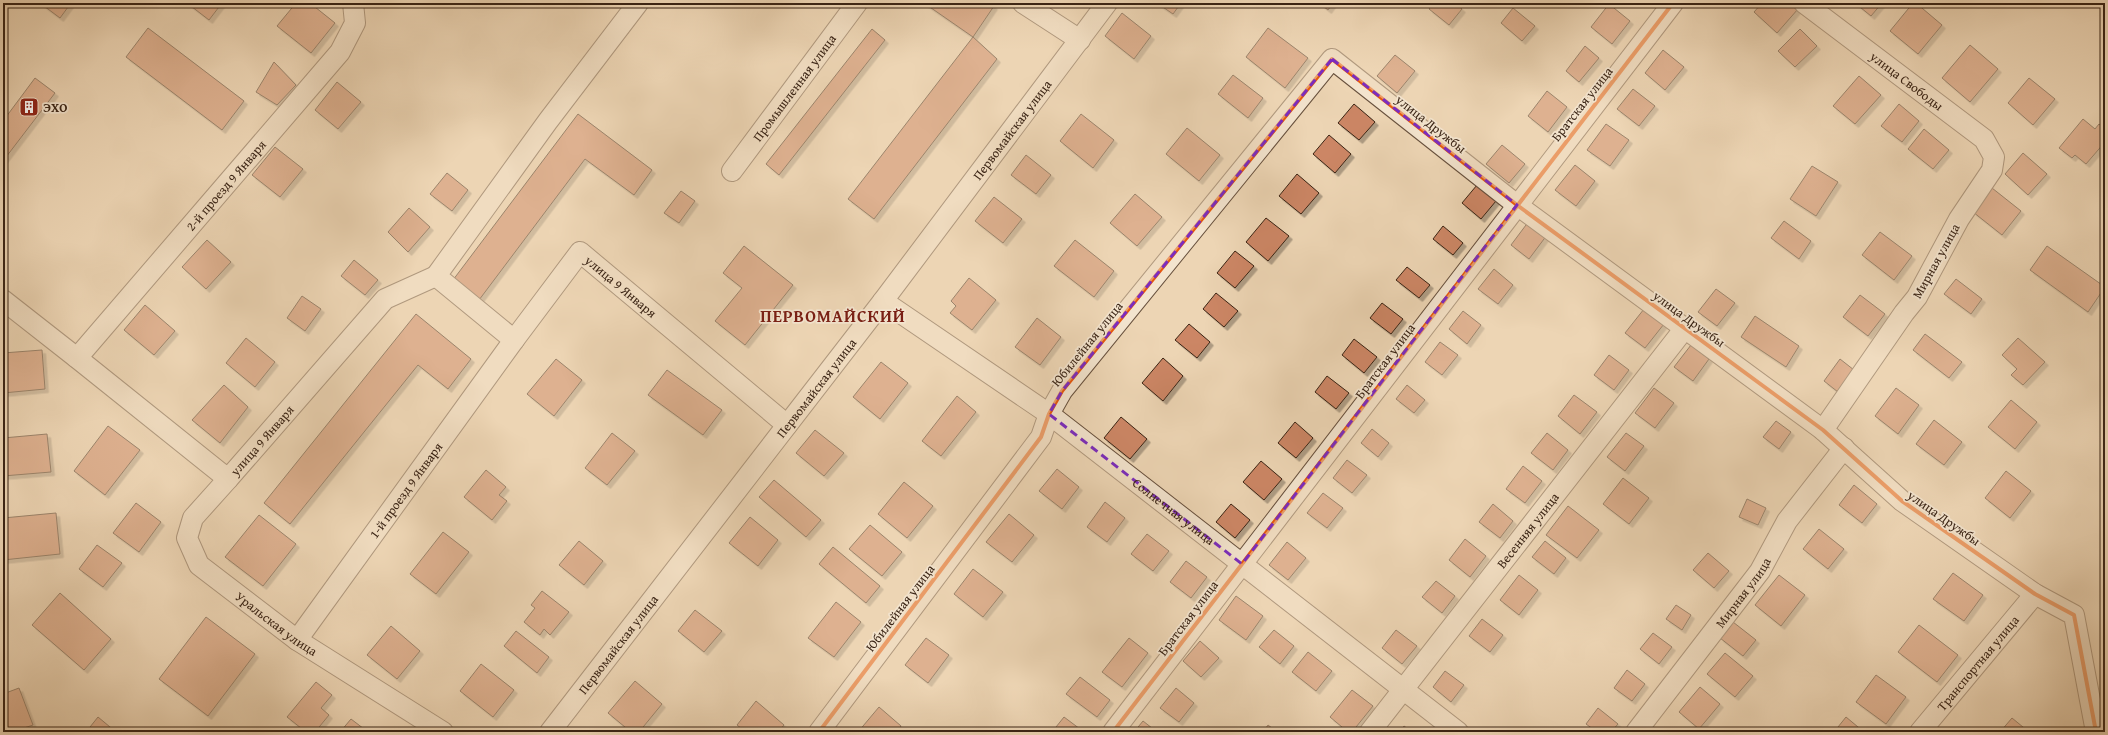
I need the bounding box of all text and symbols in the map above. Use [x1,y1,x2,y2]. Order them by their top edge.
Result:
street label: Промышленная улица [748,29,841,145]
street label: улица Свободы [1865,46,1948,115]
street label: Братская улица [1547,62,1618,145]
street label: Первомайская улица [968,75,1056,184]
street label: улица Дружбы [1391,90,1470,158]
building icon: ЭХО [18,96,40,118]
place label: ЭХО [43,98,67,117]
street label: 2-й проезд 9 Января [181,135,270,235]
street label: Мирная улица [1908,219,1965,302]
street label: улица 9 Января [580,250,661,322]
street label: улица Дружбы [1648,286,1729,352]
street label: Юбилейная улица [1047,297,1128,391]
district label: ПЕРВОМАЙСКИЙ [760,303,906,328]
street label: Братская улица [1350,319,1420,403]
street label: Первомайская улица [771,333,861,442]
street label: улица 9 Января [225,400,298,481]
street label: 1-й проезд 9 Января [364,438,447,542]
street label: Солнечная улица [1129,473,1220,550]
street label: улица Дружбы [1903,485,1984,550]
street label: Весенняя улица [1492,488,1564,572]
street label: Мирная улица [1710,553,1776,631]
street label: Юбилейная улица [861,560,940,656]
street label: Братская улица [1153,576,1223,660]
street label: Уральская улица [232,587,322,661]
street label: Первомайская улица [573,590,663,698]
street label: Транспортная улица [1932,610,2024,715]

